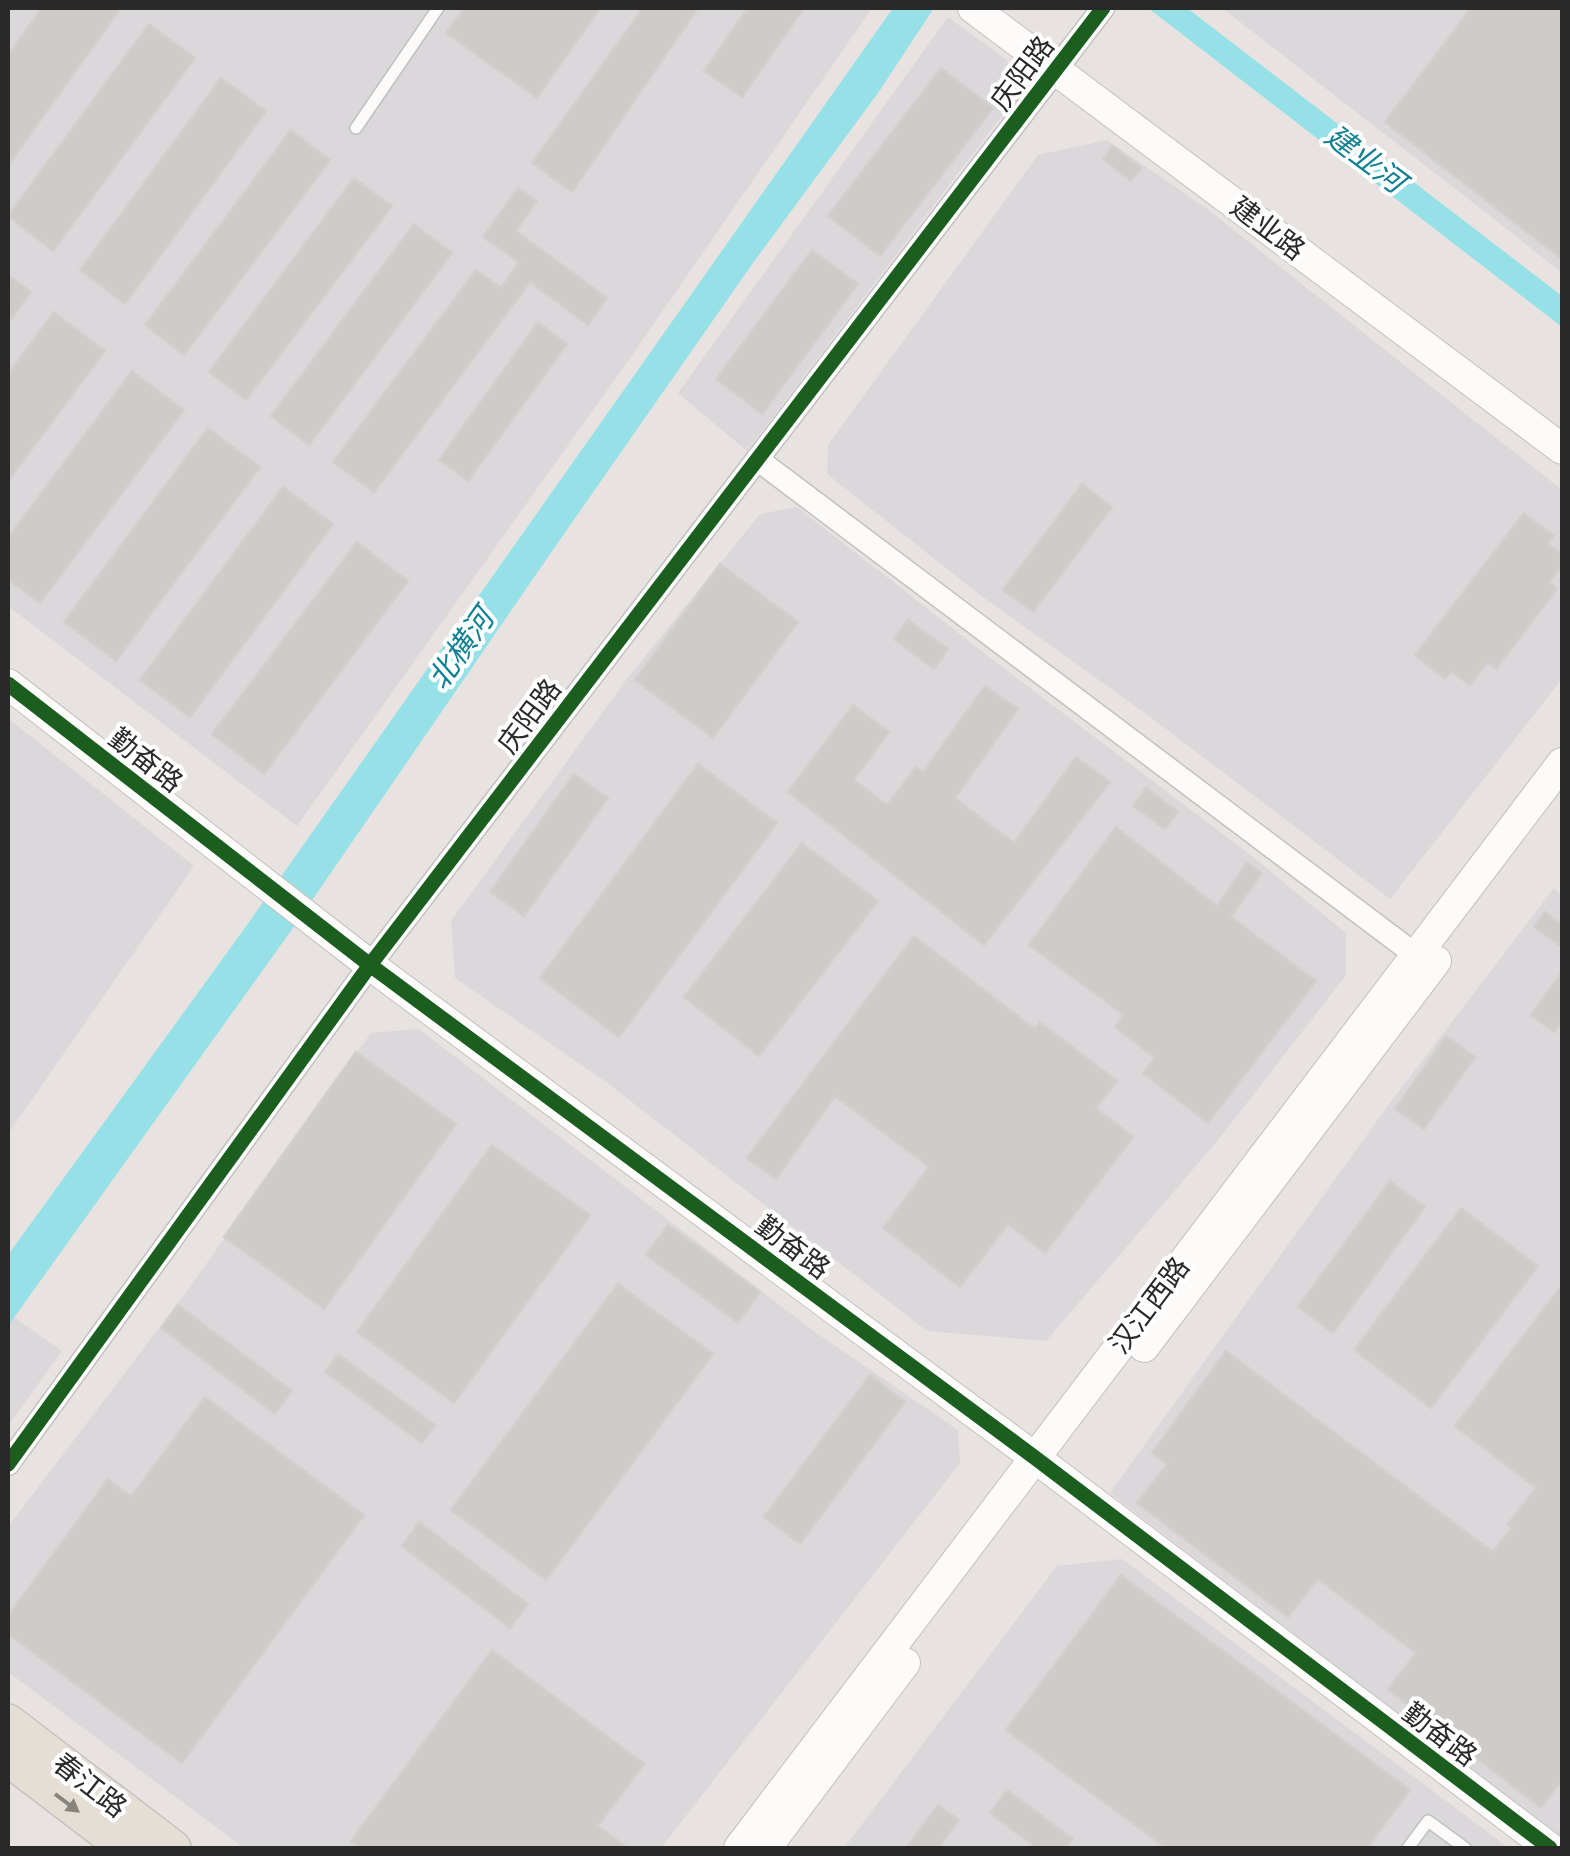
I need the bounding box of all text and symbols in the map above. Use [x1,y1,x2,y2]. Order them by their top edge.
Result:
street label: 庆阳路 [984,30,1061,117]
water label: 建业河 [1319,118,1416,203]
street label: 建业路 [1224,190,1311,267]
water label: 北横河 [420,598,504,696]
street label: 庆阳路 [491,673,568,760]
street label: 勤奋路 [102,722,189,799]
street label: 勤奋路 [749,1209,836,1286]
street label: 汉江西路 [1103,1251,1196,1360]
street label: 勤奋路 [1396,1696,1483,1773]
street label: 春江路 [46,1747,133,1824]
one-way arrow [53,1793,79,1814]

